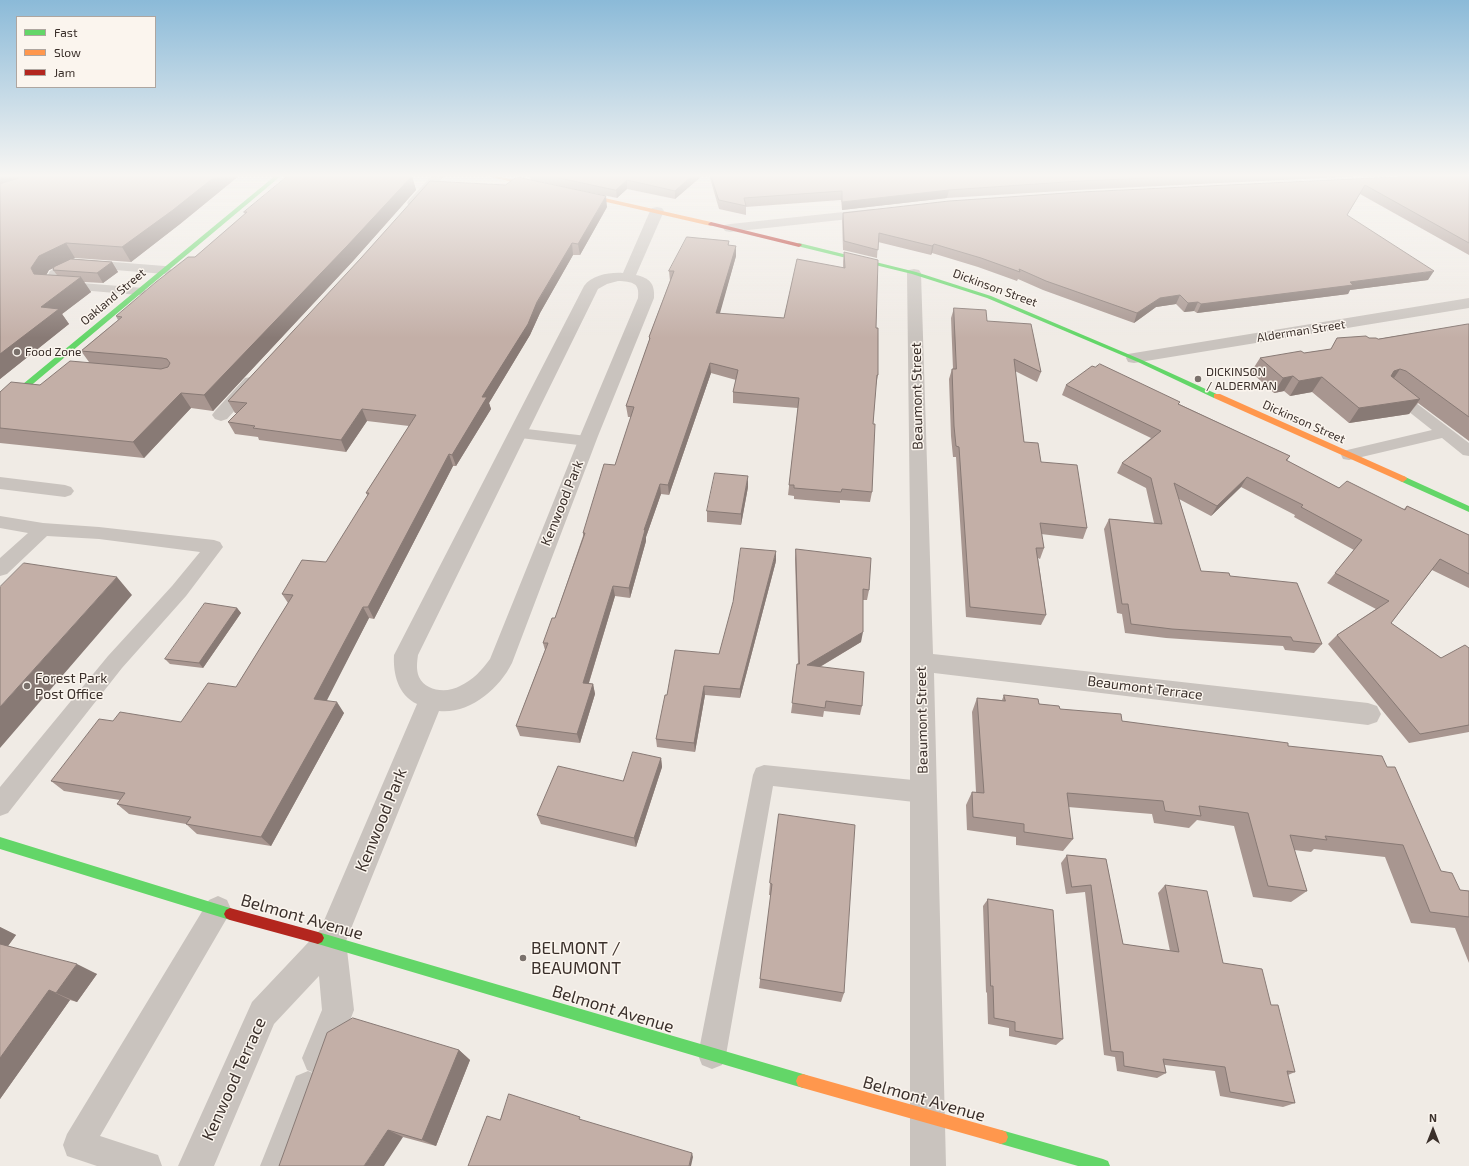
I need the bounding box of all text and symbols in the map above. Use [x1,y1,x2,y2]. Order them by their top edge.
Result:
legend [16,16,156,88]
text: Fast [54,25,77,39]
text: Slow [54,45,81,59]
text: Jam [54,65,75,79]
street label: Oakland Street [77,266,149,328]
street label: Dickinson Street [951,266,1039,310]
street label: Alderman Street [1256,317,1346,345]
street label: Beaumont Street [908,342,926,450]
place label: Food Zone [25,345,81,359]
marker: Food Zone [12,347,22,357]
place label: DICKINSON / ALDERMAN [1206,365,1277,393]
marker: DICKINSON / ALDERMAN [1193,374,1203,384]
street label: Dickinson Street [1261,397,1347,447]
street label: Kenwood Park [537,458,587,548]
street label: Beaumont Street [913,666,931,774]
place label: Forest Park Post Office [35,670,107,702]
street label: Beaumont Terrace [1086,673,1204,703]
marker: Forest Park Post Office [22,681,32,691]
street label: Kenwood Park [351,765,411,875]
street label: Belmont Avenue [238,890,366,944]
place label: BELMONT / BEAUMONT [531,938,621,978]
marker: BELMONT / BEAUMONT [518,953,528,963]
street label: Belmont Avenue [550,981,676,1037]
street label: Kenwood Terrace [198,1014,270,1144]
street label: Belmont Avenue [860,1072,988,1126]
north arrow [1413,1110,1453,1150]
text: N [1429,1111,1437,1124]

